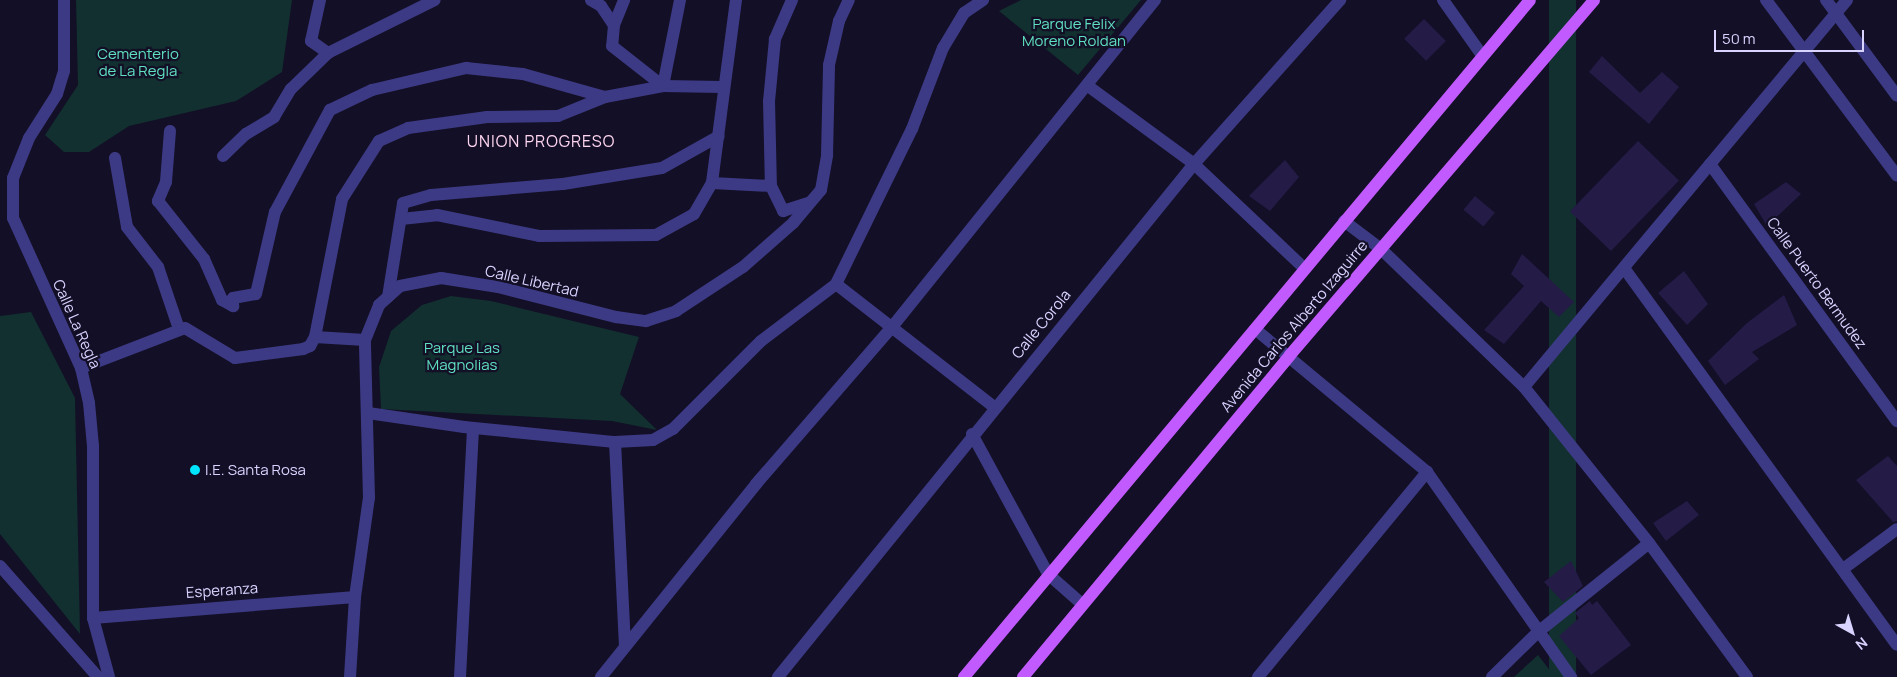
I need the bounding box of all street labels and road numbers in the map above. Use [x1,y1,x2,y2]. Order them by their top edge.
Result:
street label: Calle Puerto Bermudez [1763,214,1871,352]
street label: Avenida Carlos Alberto Izaguirre [1217,236,1371,416]
street label: Calle Libertad [484,262,580,300]
street label: Calle La Regla [49,277,105,371]
street label: Calle Corola [1008,286,1074,362]
street label: Esperanza [185,579,259,601]

